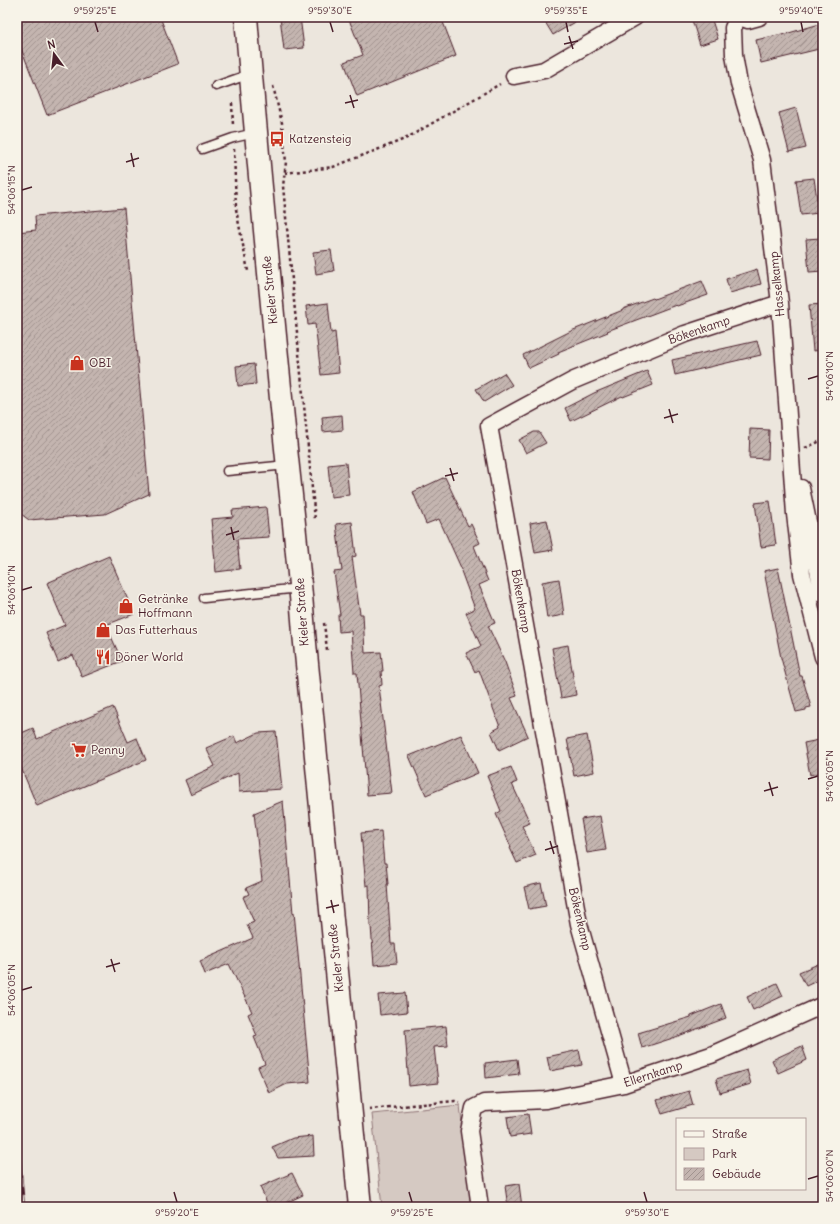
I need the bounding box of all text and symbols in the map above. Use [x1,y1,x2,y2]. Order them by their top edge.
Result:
text: 9°59'25"E [73,4,117,17]
text: 9°59'30"E [308,4,352,17]
text: 9°59'35"E [544,4,588,17]
text: 9°59'40"E [779,4,823,17]
north arrow [34,34,74,74]
text: N [46,37,57,52]
bus stop icon: Katzensteig [268,130,286,148]
place label: Katzensteig [289,131,351,146]
text: 54°06'15"N [5,165,18,215]
street label: Hasselkamp [766,250,787,318]
street label: Kieler Straße [258,255,281,325]
street label: Bökenkamp [666,312,732,347]
text: 54°06'10"N [823,351,836,401]
shop icon: OBI [68,354,86,372]
place label: OBI [89,355,111,370]
text: 54°06'10"N [5,565,18,615]
street label: Bökenkamp [509,568,534,634]
street label: Kieler Straße [292,577,311,647]
place label: Getränke Hoffmann [138,591,192,620]
shop icon: Getränke Hoffmann [117,597,135,615]
shop icon: Das Futterhaus [94,621,112,639]
place label: Das Futterhaus [115,622,198,637]
restaurant icon: Döner World [94,648,112,666]
place label: Döner World [115,649,183,664]
supermarket icon: Penny [70,741,88,759]
place label: Penny [91,742,125,757]
text: 54°06'05"N [823,750,836,802]
street label: Bökenkamp [566,886,595,952]
street label: Kieler Straße [324,923,347,993]
text: 54°06'05"N [5,964,18,1016]
street label: Ellernkamp [622,1057,684,1090]
legend [676,1118,806,1190]
text: Straße [712,1126,747,1141]
text: Park [712,1146,737,1161]
text: 54°06'00"N [823,1150,836,1202]
text: Gebäude [712,1166,761,1181]
text: 9°59'20"E [155,1206,199,1219]
text: 9°59'25"E [390,1206,434,1219]
text: 9°59'30"E [625,1206,669,1219]

